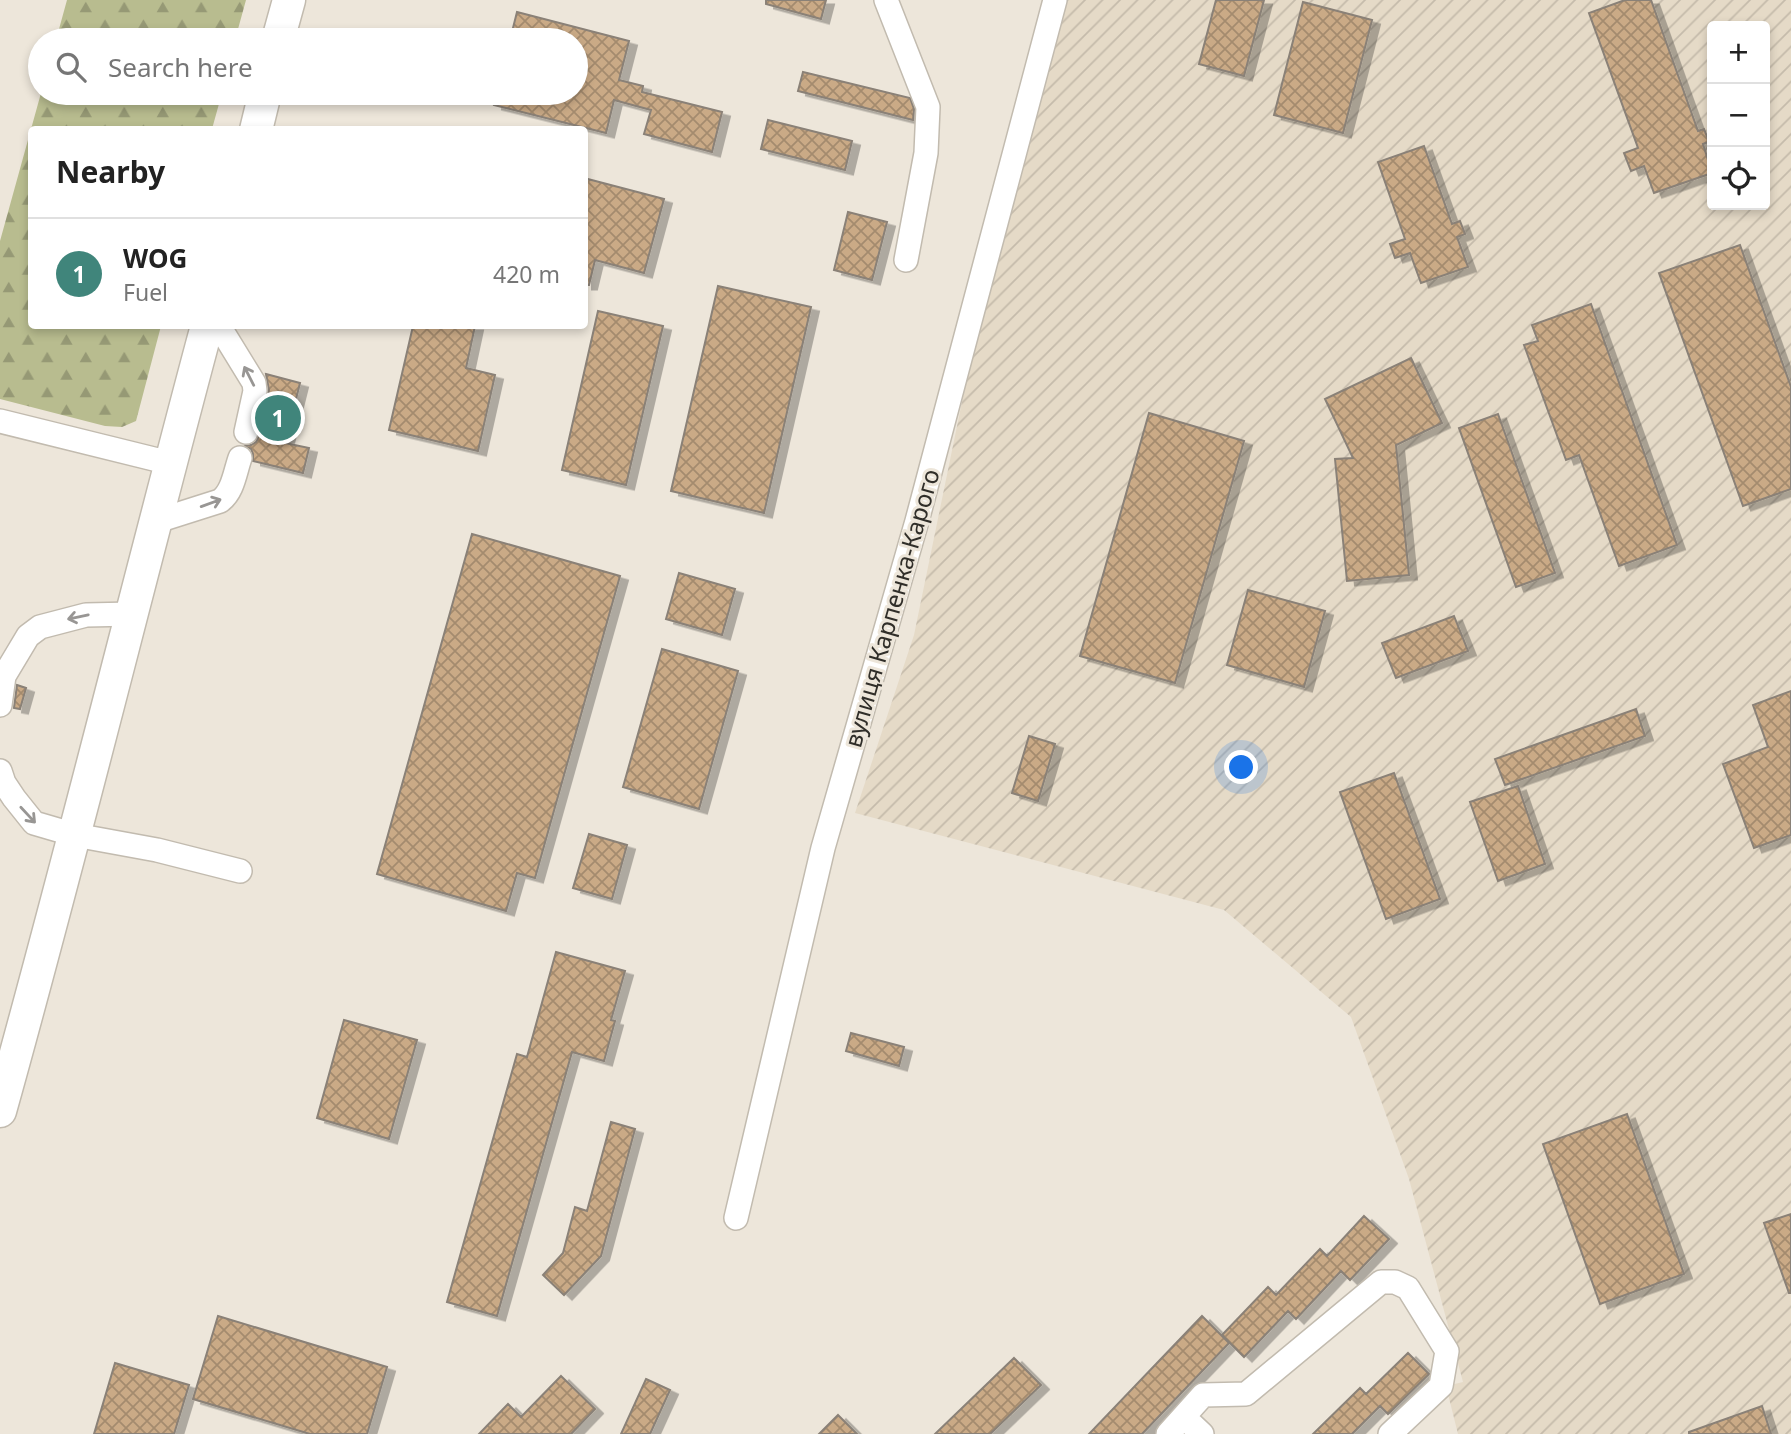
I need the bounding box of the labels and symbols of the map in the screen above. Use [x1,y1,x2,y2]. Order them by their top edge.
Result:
one-way arrow [242,366,256,387]
pin: 1 [255,392,301,444]
street label: вулиця Карпенка-Карого [835,465,947,751]
one-way arrow [200,496,222,508]
one-way arrow [67,611,90,625]
your location [1224,750,1258,784]
one-way arrow [20,806,36,824]

